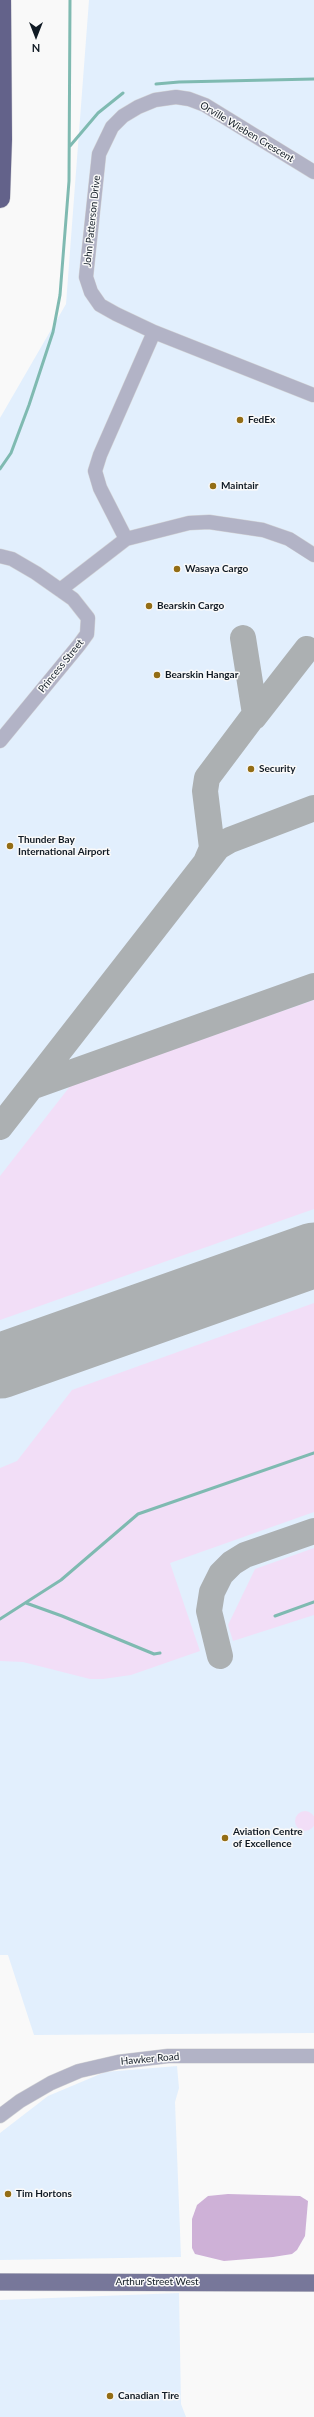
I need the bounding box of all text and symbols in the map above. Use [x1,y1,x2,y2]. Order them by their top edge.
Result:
north arrow [16,16,56,56]
text: N [32,42,40,55]
street label: Orville Wieben Crescent [198,99,296,165]
street label: John Patterson Drive [81,175,103,267]
place label: FedEx [248,414,275,426]
marker: FedEx [235,415,245,425]
place label: Maintair [221,480,259,492]
marker: Maintair [208,481,218,491]
place label: Wasaya Cargo [185,563,248,575]
marker: Wasaya Cargo [172,564,182,574]
place label: Bearskin Cargo [157,600,224,612]
marker: Bearskin Cargo [144,601,154,611]
street label: Princess Street [36,637,86,695]
place label: Bearskin Hangar [165,669,238,681]
marker: Bearskin Hangar [152,670,162,680]
place label: Security [259,763,296,775]
marker: Security [246,764,256,774]
place label: Thunder Bay International Airport [18,834,110,858]
marker: Thunder Bay International Airport [5,841,15,851]
place label: Aviation Centre of Excellence [233,1826,303,1850]
marker: Aviation Centre of Excellence [220,1833,230,1843]
street label: Hawker Road [120,2050,180,2068]
place label: Tim Hortons [16,2188,72,2200]
marker: Tim Hortons [3,2189,13,2199]
street label: Arthur Street West [115,2276,199,2288]
place label: Canadian Tire [118,2390,179,2402]
marker: Canadian Tire [105,2391,115,2401]

